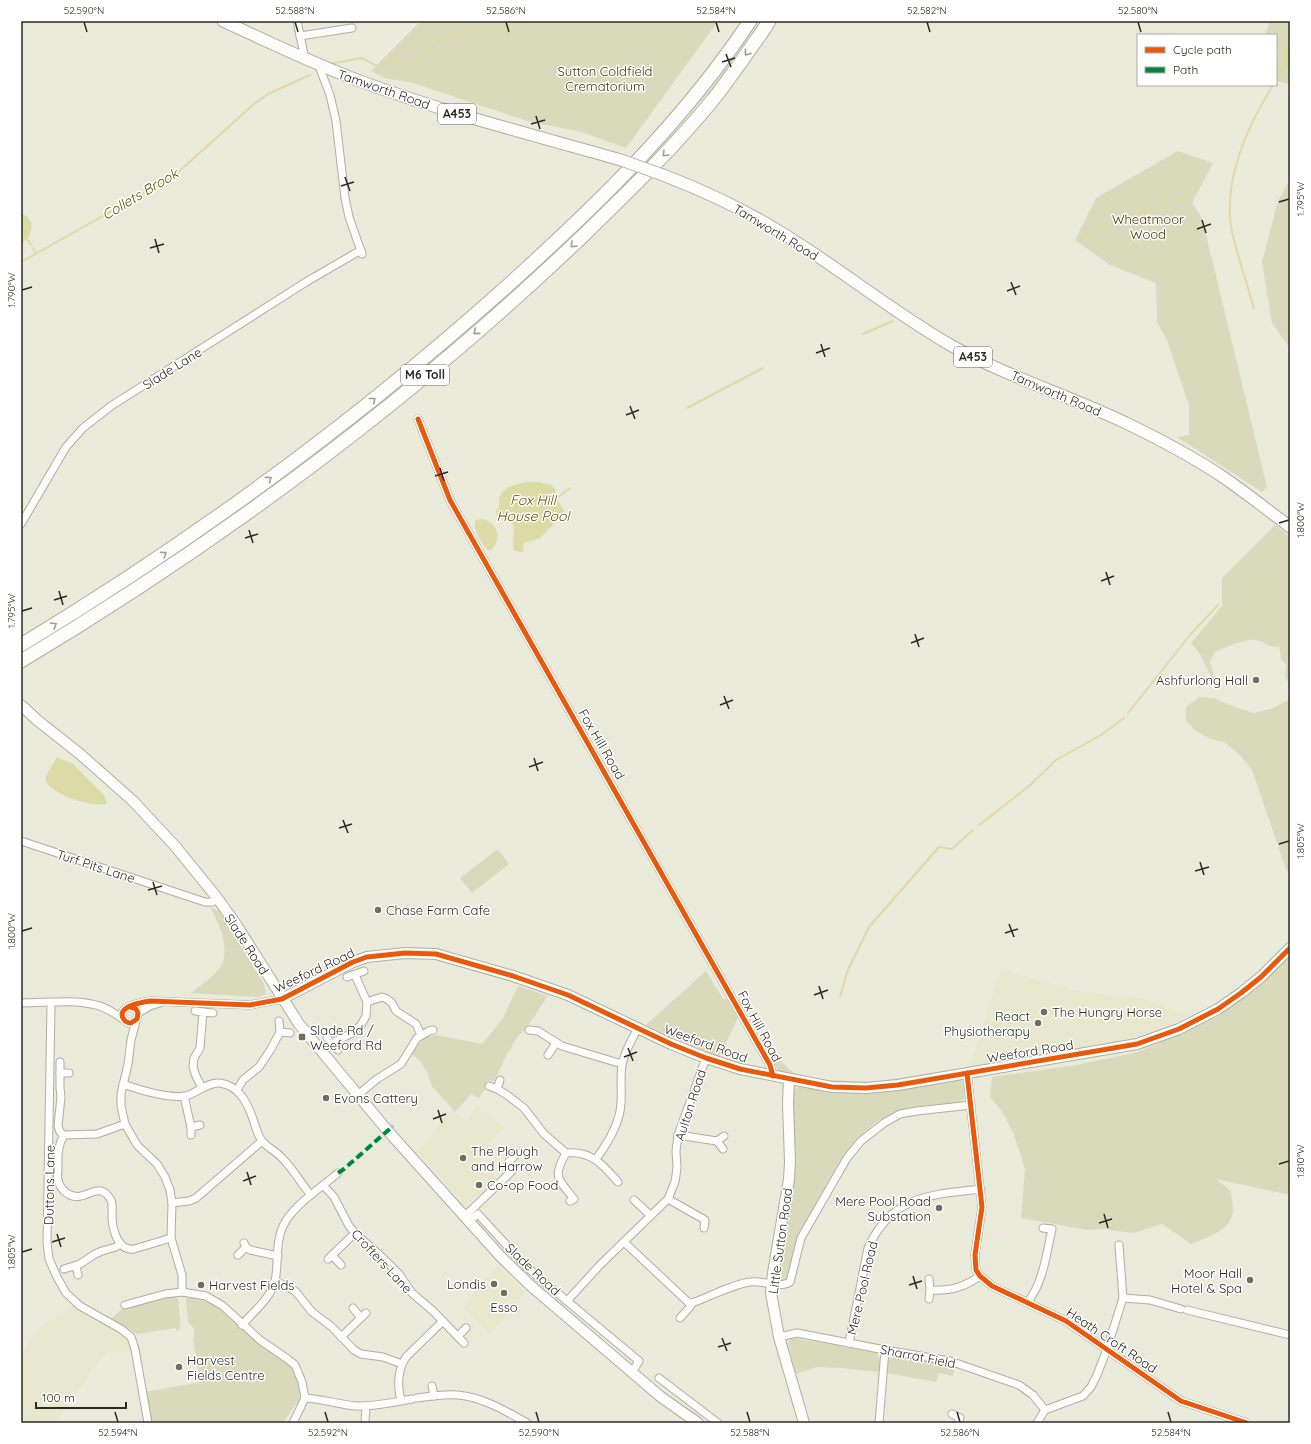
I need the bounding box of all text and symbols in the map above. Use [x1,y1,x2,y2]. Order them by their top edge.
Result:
text: 52.590°N [64,4,104,17]
text: 52.588°N [275,4,315,17]
text: 52.586°N [486,4,526,17]
text: 52.584°N [696,4,736,17]
text: 52.582°N [907,4,947,17]
text: 52.580°N [1118,4,1158,17]
legend [1137,34,1277,86]
text: Cycle path [1173,42,1232,57]
one-way arrow [744,49,752,56]
text: Path [1173,62,1198,77]
park label: Sutton Coldfield Crematorium [558,63,652,94]
street label: Tamworth Road [336,66,432,112]
road number: A453 [438,104,476,124]
one-way arrow [662,149,670,157]
water label: Collets Brook [99,163,183,224]
text: 1.795°W [1294,181,1307,216]
street label: Tamworth Road [731,200,821,264]
park label: Wheatmoor Wood [1112,211,1184,242]
one-way arrow [570,240,578,248]
text: 1.790°W [5,272,18,308]
one-way arrow [474,328,481,335]
street label: Slade Lane [140,344,204,392]
road number: A453 [954,347,992,367]
road number: M6 Toll [401,365,449,385]
street label: Tamworth Road [1008,367,1104,419]
one-way arrow [368,398,375,405]
one-way arrow [265,477,272,484]
water label: Fox Hill House Pool [496,491,571,525]
text: 1.800°W [1294,502,1307,538]
one-way arrow [159,552,166,559]
text: 1.795°W [5,593,18,628]
one-way arrow [50,622,57,630]
place label: Ashfurlong Hall [1156,672,1248,688]
marker: Ashfurlong Hall [1251,675,1261,685]
street label: Fox Hill Road [575,706,629,782]
text: 1.805°W [1294,823,1307,859]
street label: Turf Pits Lane [55,846,137,886]
place label: Chase Farm Cafe [386,902,490,918]
marker: Chase Farm Cafe [373,905,383,915]
street label: Slade Road [221,911,273,977]
text: 1.800°W [5,913,18,949]
street label: Weeford Road [271,944,357,996]
street label: Fox Hill Road [734,988,786,1064]
place label: The Hungry Horse [1052,1004,1162,1020]
marker: The Hungry Horse [1039,1007,1049,1017]
place label: React Physiotherapy [944,1008,1030,1039]
marker: React Physiotherapy [1033,1018,1043,1028]
street label: Weeford Road [662,1021,750,1065]
place label: Slade Rd / Weeford Rd [310,1022,382,1053]
marker: Slade Rd / Weeford Rd [297,1032,307,1042]
street label: Weeford Road [986,1036,1074,1066]
street label: Aulton Road [671,1067,709,1143]
place label: Evons Cattery [334,1090,418,1106]
marker: Evons Cattery [321,1093,331,1103]
place label: The Plough and Harrow [471,1143,543,1174]
text: 1.810°W [1294,1144,1307,1178]
street label: Duttons Lane [40,1145,58,1225]
marker: The Plough and Harrow [458,1153,468,1163]
place label: Co-op Food [487,1177,558,1193]
marker: Co-op Food [474,1180,484,1190]
street label: Little Sutton Road [765,1187,795,1295]
place label: Mere Pool Road Substation [835,1193,931,1224]
marker: Mere Pool Road Substation [934,1203,944,1213]
street label: Crofters Lane [348,1226,416,1296]
text: 1.805°W [5,1234,18,1270]
street label: Slade Road [502,1240,564,1298]
street label: Mere Pool Road [843,1240,881,1336]
place label: Moor Hall Hotel & Spa [1171,1265,1242,1296]
marker: Moor Hall Hotel & Spa [1245,1275,1255,1285]
place label: Londis [447,1276,486,1292]
place label: Harvest Fields [209,1277,294,1293]
marker: Londis [489,1279,499,1289]
marker: Harvest Fields [196,1280,206,1290]
marker: Esso [499,1288,509,1298]
place label: Esso [490,1299,518,1315]
street label: Heath Croft Road [1064,1304,1160,1376]
street label: Sharrat Field [879,1341,957,1371]
place label: Harvest Fields Centre [187,1352,265,1383]
marker: Harvest Fields Centre [174,1362,184,1372]
scale bar [36,1384,126,1410]
text: 100 m [42,1390,75,1405]
text: 52.594°N [98,1426,138,1439]
text: 52.592°N [308,1426,348,1439]
text: 52.590°N [519,1426,559,1439]
text: 52.588°N [730,1426,770,1439]
text: 52.586°N [940,1426,980,1439]
text: 52.584°N [1151,1426,1191,1439]

